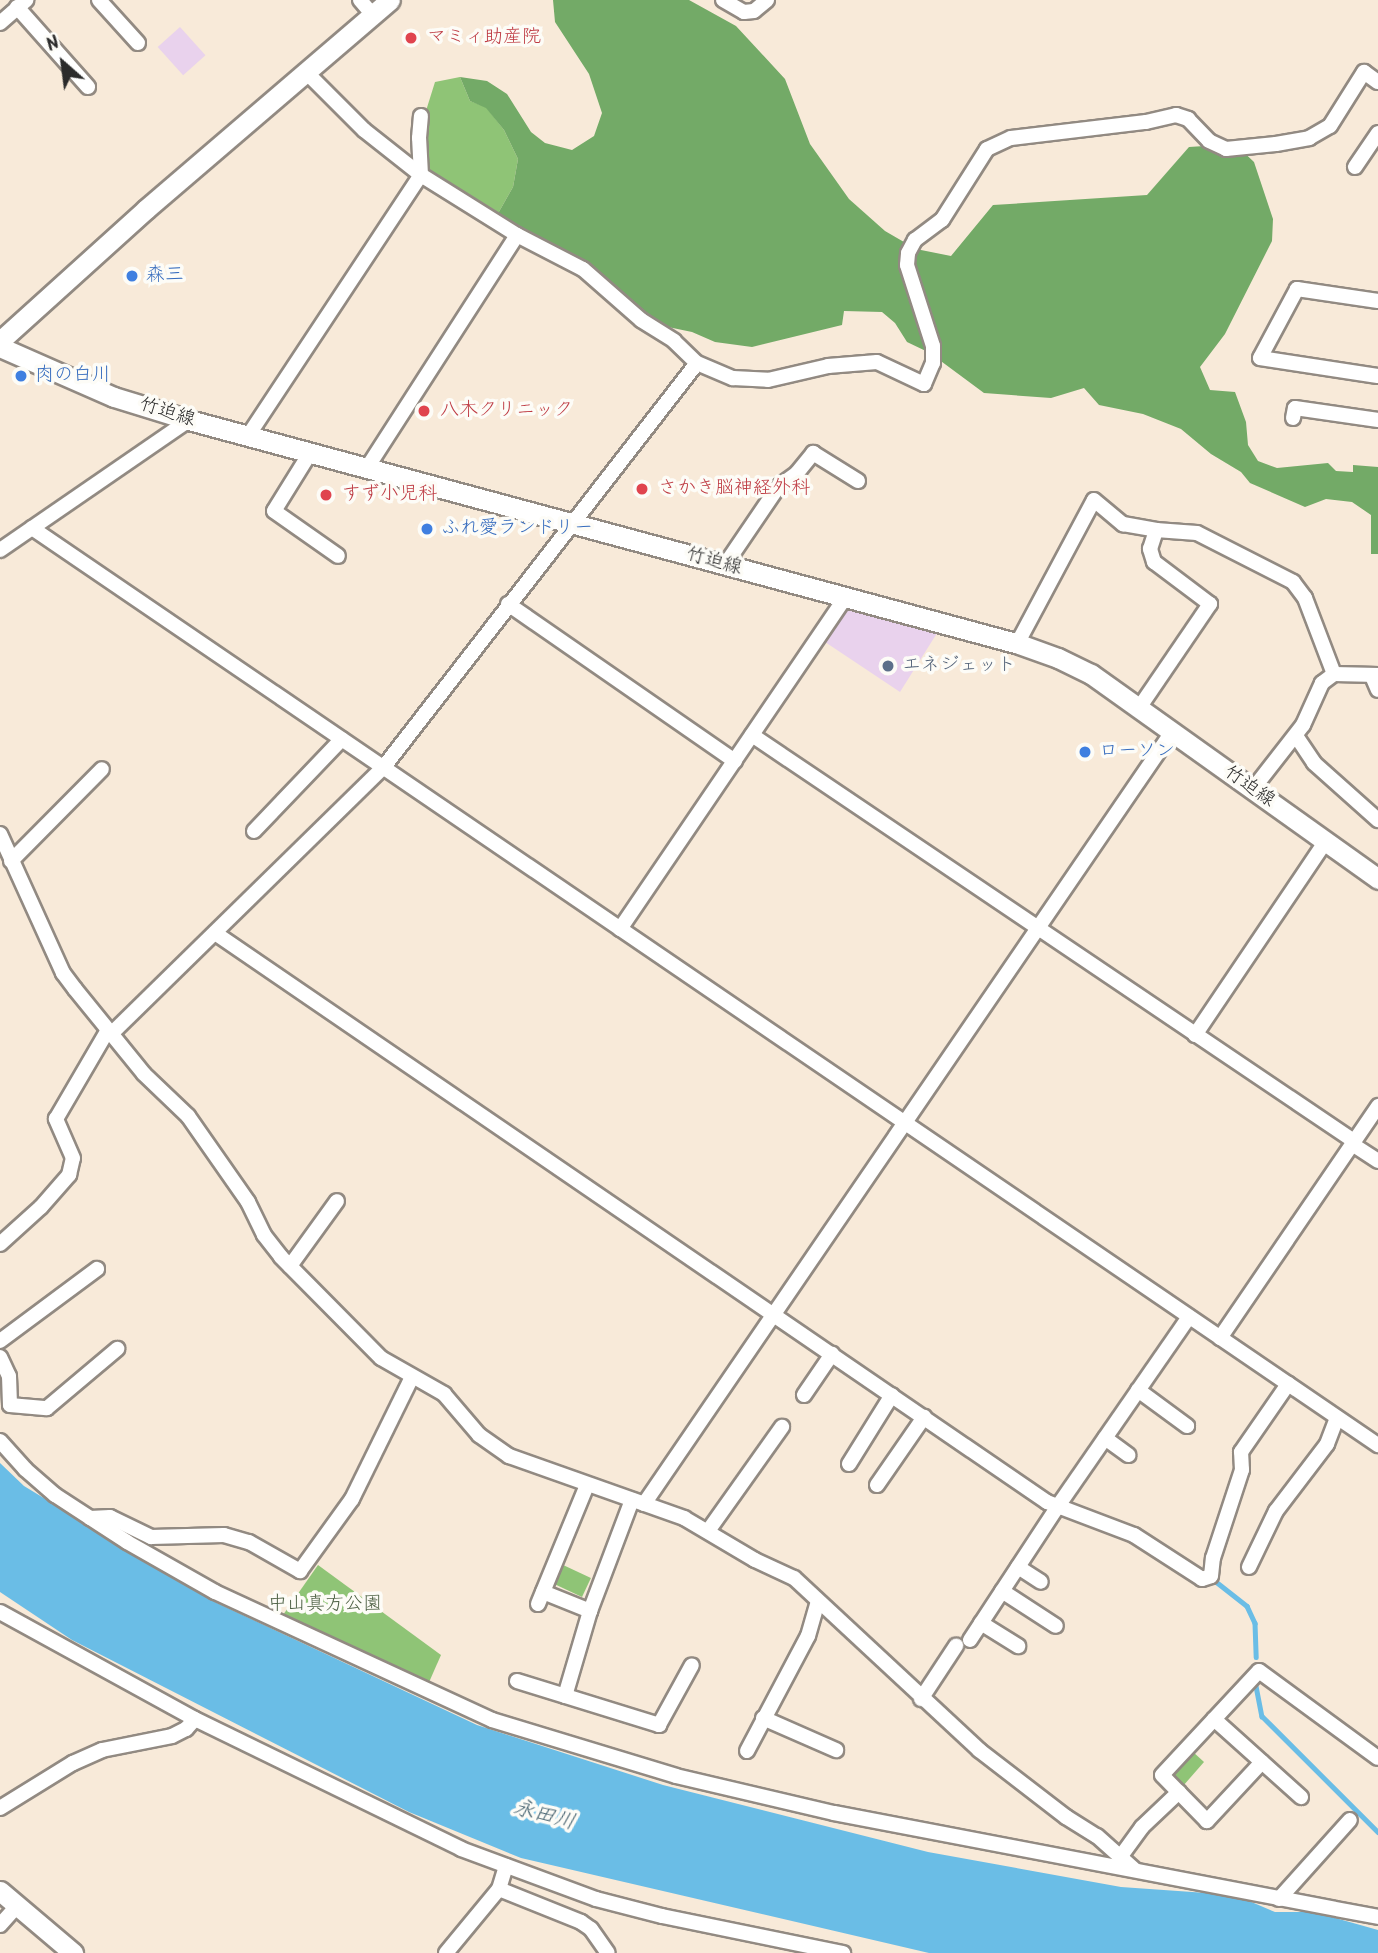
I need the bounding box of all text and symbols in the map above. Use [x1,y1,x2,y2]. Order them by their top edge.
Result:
place label: マミィ助産院 [427,27,541,49]
north arrow [28,28,98,98]
text: N [41,28,65,61]
marker: マミィ助産院 [401,28,421,48]
place label: 森三 [146,265,184,287]
marker: 森三 [124,268,140,284]
place label: 肉の白川 [35,365,111,387]
marker: 肉の白川 [13,368,29,384]
street label: 竹迫線 [136,394,198,432]
place label: 八木クリニック [440,400,573,422]
marker: 八木クリニック [414,401,434,421]
place label: さかき脳神経外科 [658,478,810,500]
marker: さかき脳神経外科 [632,479,652,499]
place label: すず小児科 [342,484,437,506]
marker: すず小児科 [316,485,336,505]
place label: ふれ愛ランドリー [441,518,593,540]
marker: ふれ愛ランドリー [419,521,435,537]
street label: 竹迫線 [684,544,744,580]
place label: エネジェット [902,655,1016,677]
marker: エネジェット [880,658,896,674]
place label: ローソン [1099,741,1175,763]
marker: ローソン [1077,744,1093,760]
street label: 竹迫線 [1219,761,1279,813]
park label: 中山真方公園 [268,1594,382,1616]
water label: 永田川 [510,1796,578,1836]

